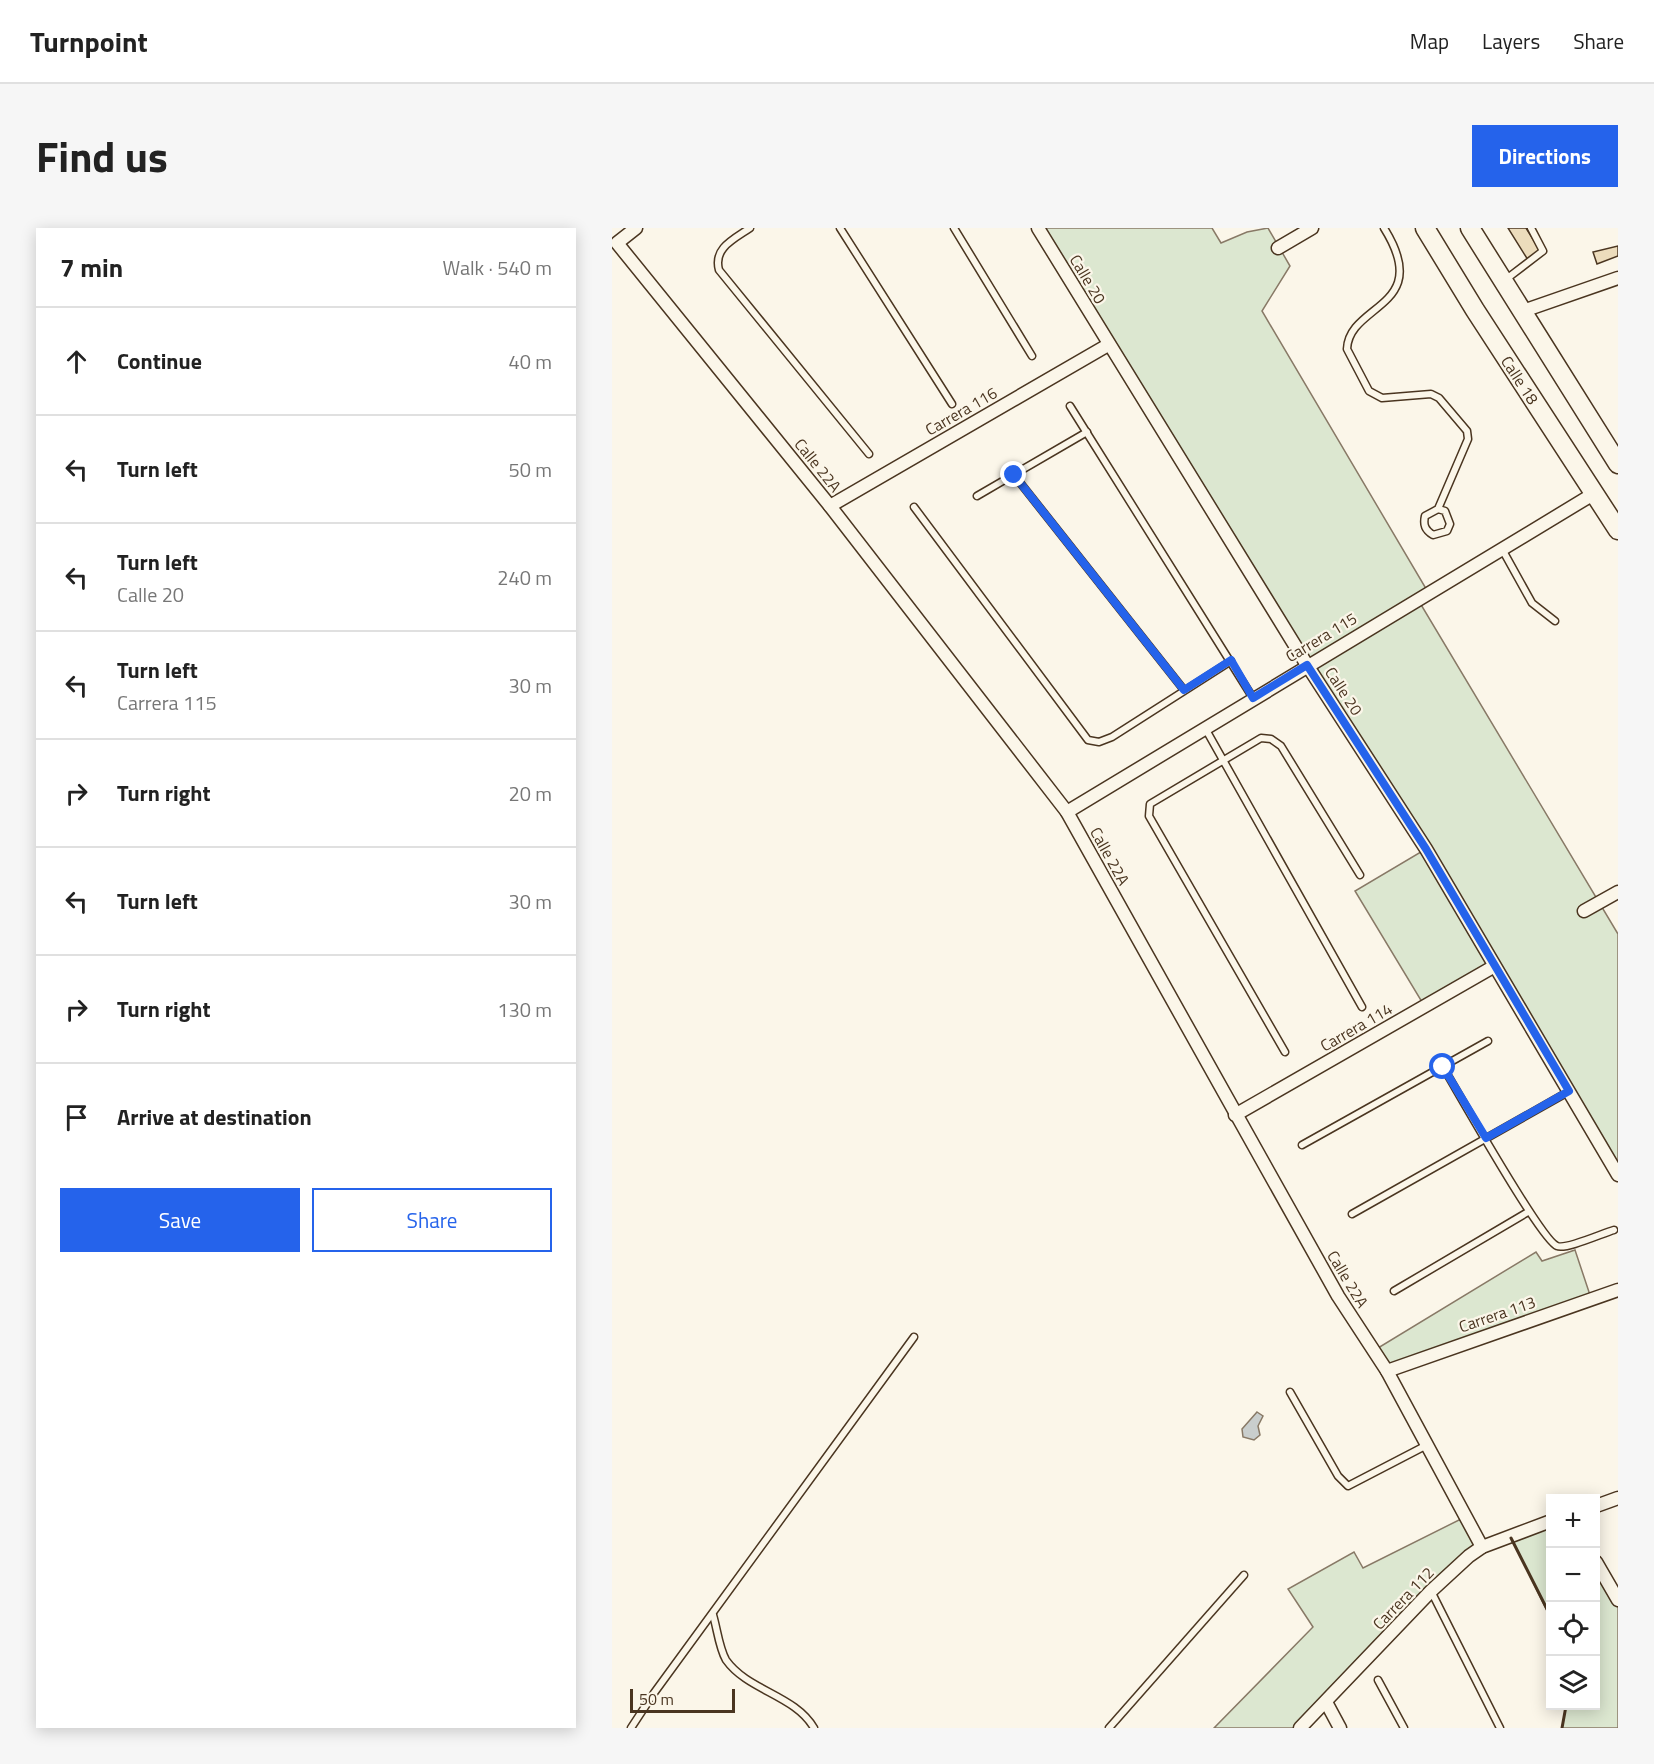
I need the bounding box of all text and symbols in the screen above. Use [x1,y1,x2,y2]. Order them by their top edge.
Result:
text: Turnpoint [30,20,148,63]
text: Map [1410,25,1449,57]
text: Layers [1482,25,1540,57]
text: Share [1573,25,1624,57]
text: Find us [36,124,168,188]
button: Directions [1472,125,1618,187]
text: 7 min [60,248,123,287]
street label: Calle 20 [1064,250,1112,308]
text: Walk · 540 m [443,252,552,283]
text: Continue [117,344,202,378]
icon: ahead [60,345,93,378]
text: 40 m [508,346,552,377]
street label: Calle 18 [1495,351,1545,409]
street label: Carrera 116 [921,381,1002,441]
street label: Calle 22A [789,433,847,497]
text: Turn left [117,452,198,486]
icon: left [60,453,93,486]
text: 50 m [508,454,552,485]
route end [1000,461,1026,487]
text: Turn left [117,545,198,579]
icon: left [60,561,93,594]
text: 240 m [497,562,552,593]
text: Calle 20 [117,579,184,610]
street label: Carrera 115 [1281,606,1361,668]
text: Turn left [117,653,198,687]
street label: Calle 20 [1319,662,1369,720]
icon: left [60,669,93,702]
text: 30 m [508,670,552,701]
text: Carrera 115 [117,687,217,718]
text: Turn right [117,776,211,810]
icon: right [60,777,93,810]
text: 20 m [508,778,552,809]
street label: Calle 22A [1084,823,1136,890]
text: Turn left [117,884,198,918]
icon: left [60,885,93,918]
text: 30 m [508,886,552,917]
text: Turn right [117,992,211,1026]
icon: right [60,993,93,1026]
text: 130 m [497,994,552,1025]
street label: Carrera 114 [1316,997,1397,1057]
route start [1429,1053,1455,1079]
text: Arrive at destination [117,1100,312,1134]
icon: arrive [60,1101,93,1134]
button: Save [60,1188,300,1252]
button: Share [312,1188,552,1252]
street label: Calle 22A [1321,1246,1375,1313]
street label: Carrera 113 [1455,1290,1539,1338]
map controls [1546,1494,1600,1710]
button: + [1546,1494,1600,1548]
button: − [1546,1548,1600,1602]
street label: Carrera 112 [1367,1561,1439,1635]
button: locate [1546,1602,1600,1656]
button: layers [1546,1656,1600,1710]
scale bar [630,1686,735,1714]
text: 50 m [639,1687,674,1711]

